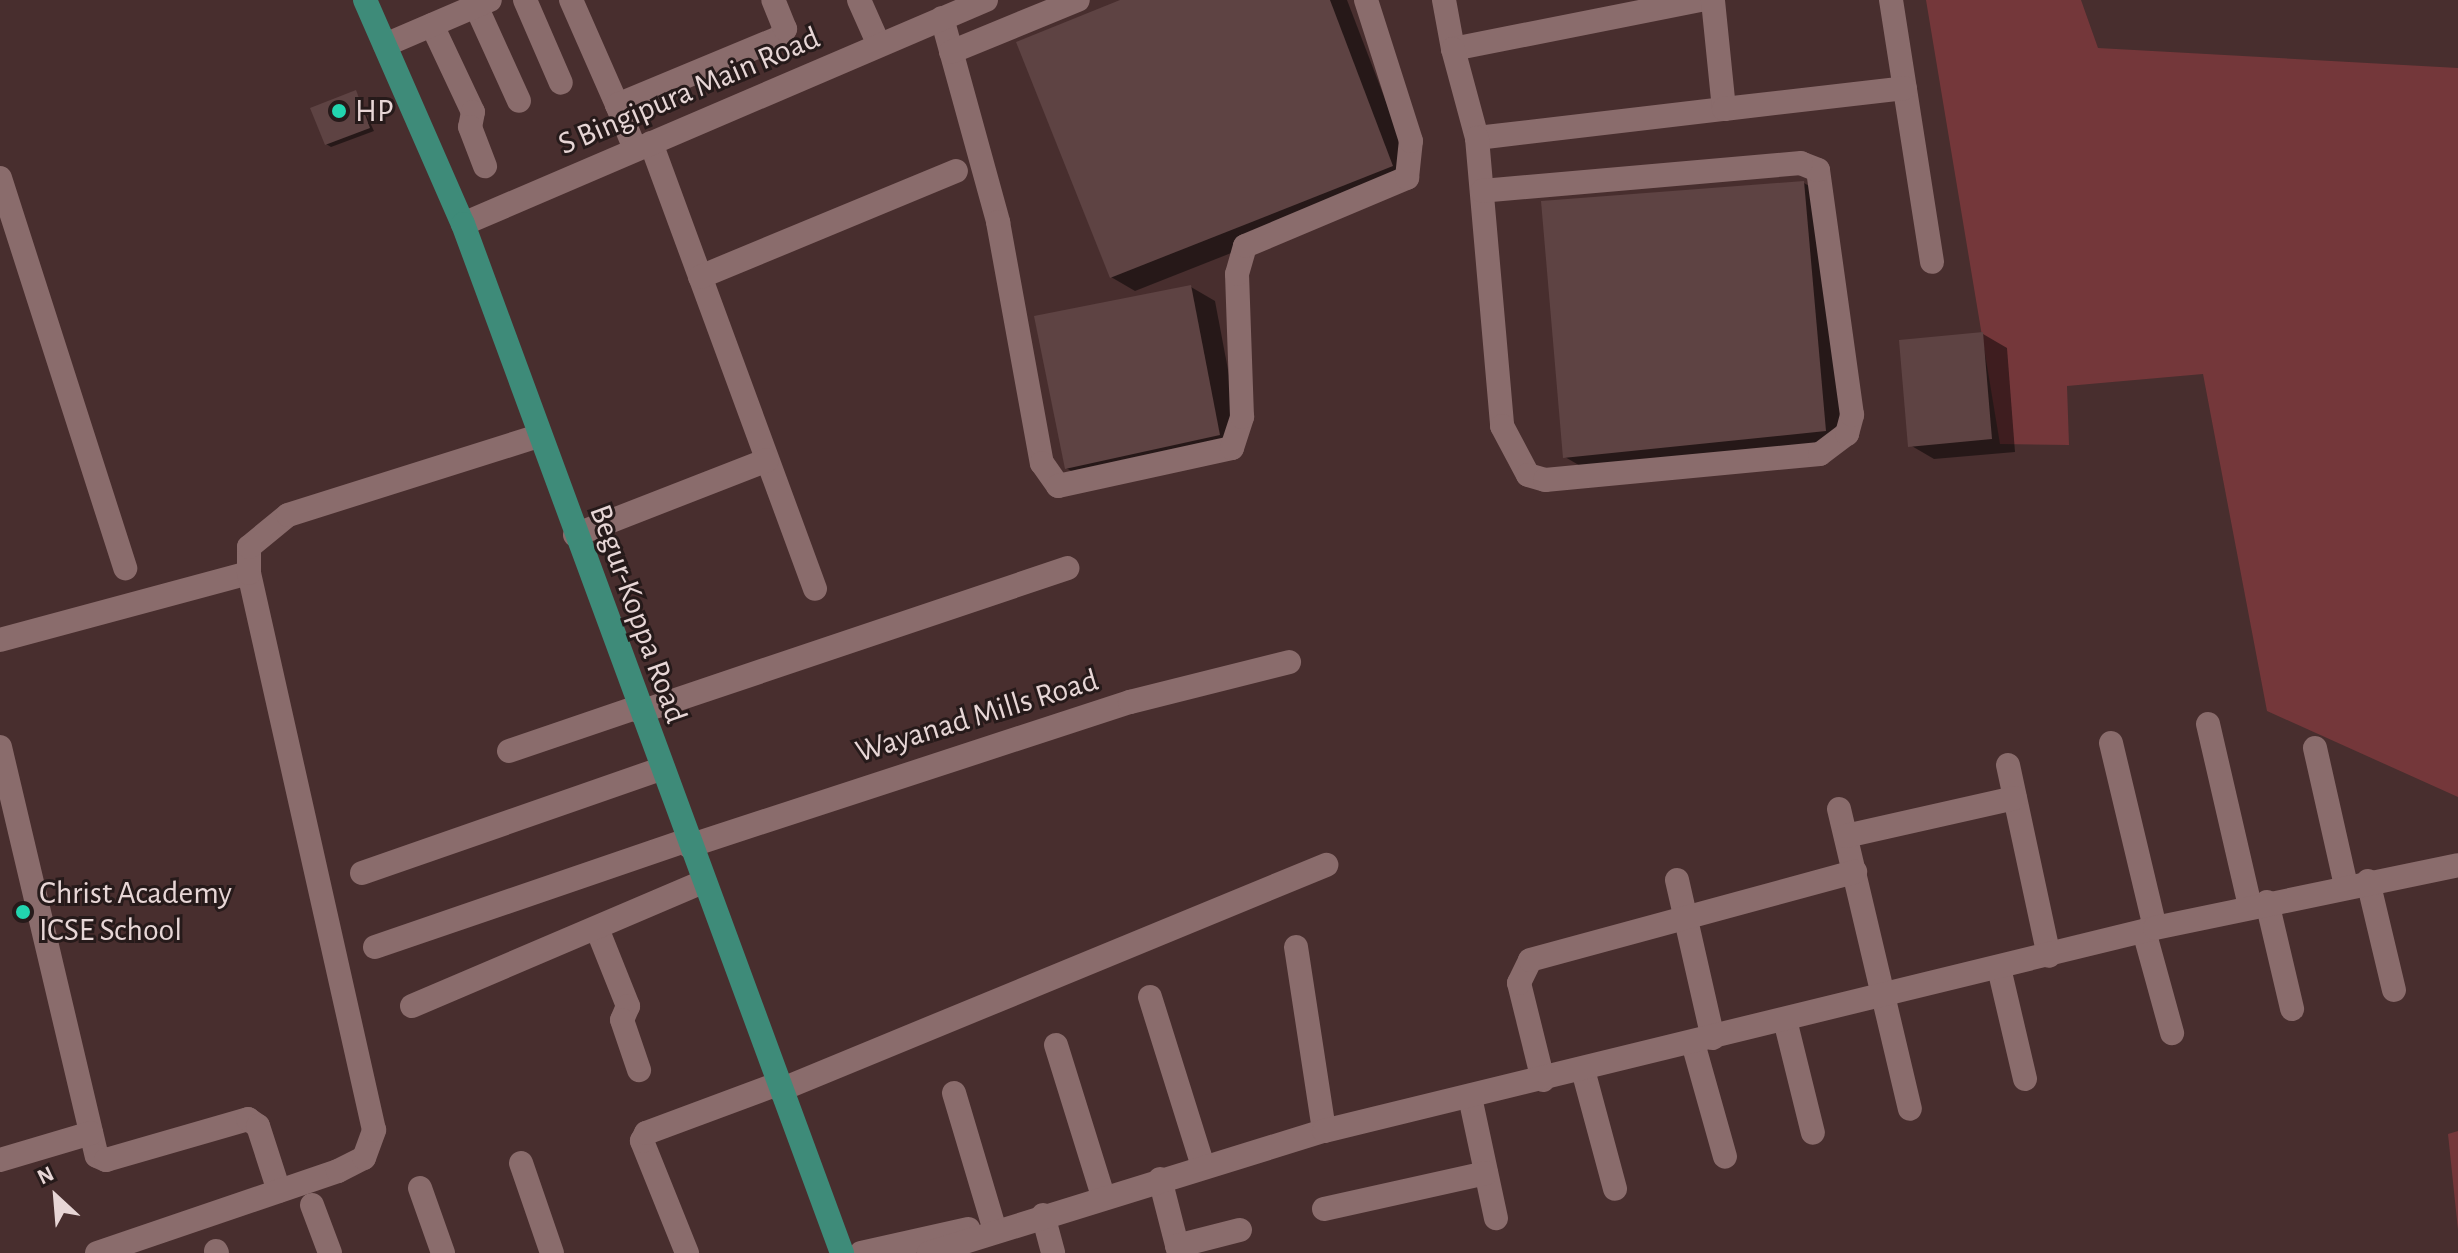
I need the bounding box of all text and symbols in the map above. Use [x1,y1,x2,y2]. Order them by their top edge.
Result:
street label: S Bingipura Main Road [552,19,826,163]
place label: HP [355,92,394,130]
marker: HP [330,102,348,120]
street label: Begur-Koppa Road [581,499,695,729]
street label: Wayanad Mills Road [851,661,1103,771]
place label: Christ Academy ICSE School [39,875,232,950]
marker: Christ Academy ICSE School [14,903,32,921]
north arrow [16,1157,96,1237]
text: N [34,1162,57,1189]

